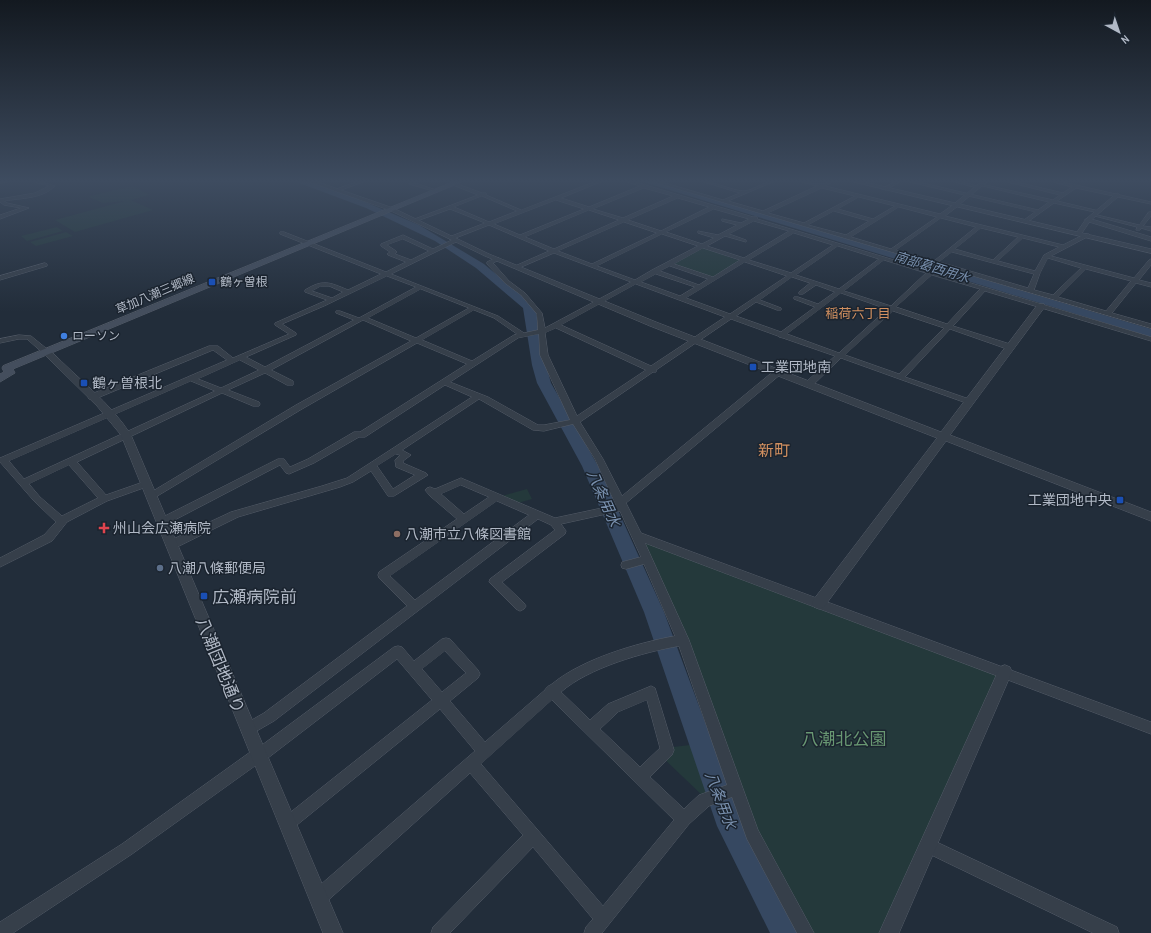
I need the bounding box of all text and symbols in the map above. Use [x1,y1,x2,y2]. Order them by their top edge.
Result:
north arrow [1099,12,1139,52]
text: N [1118,32,1132,47]
water label: 南部葛西用水 [892,247,974,287]
street label: 草加八潮三郷線 [113,270,197,318]
place label: 鶴ヶ曽根 [220,274,268,290]
marker: 鶴ヶ曽根 [207,277,217,287]
district label: 稲荷六丁目 [825,305,891,322]
place label: ローソン [72,328,120,344]
marker: ローソン [59,331,69,341]
place label: 工業団地南 [761,358,831,376]
marker: 工業団地南 [748,362,758,372]
place label: 鶴ヶ曽根北 [92,374,162,392]
marker: 鶴ヶ曽根北 [79,378,89,388]
district label: 新町 [758,439,790,461]
water label: 八条用水 [582,466,627,531]
place label: 工業団地中央 [1028,491,1112,509]
marker: 工業団地中央 [1115,495,1125,505]
place label: 州山会広瀬病院 [113,519,211,537]
marker: 州山会広瀬病院 [98,522,110,534]
place label: 八潮市立八條図書館 [405,525,531,543]
marker: 八潮市立八條図書館 [392,529,402,539]
place label: 八潮八條郵便局 [168,559,266,577]
marker: 八潮八條郵便局 [155,563,165,573]
place label: 広瀬病院前 [212,585,297,608]
marker: 広瀬病院前 [199,591,209,601]
street label: 八潮団地通り [191,613,251,717]
park label: 八潮北公園 [802,727,887,750]
water label: 八条用水 [700,768,742,834]

